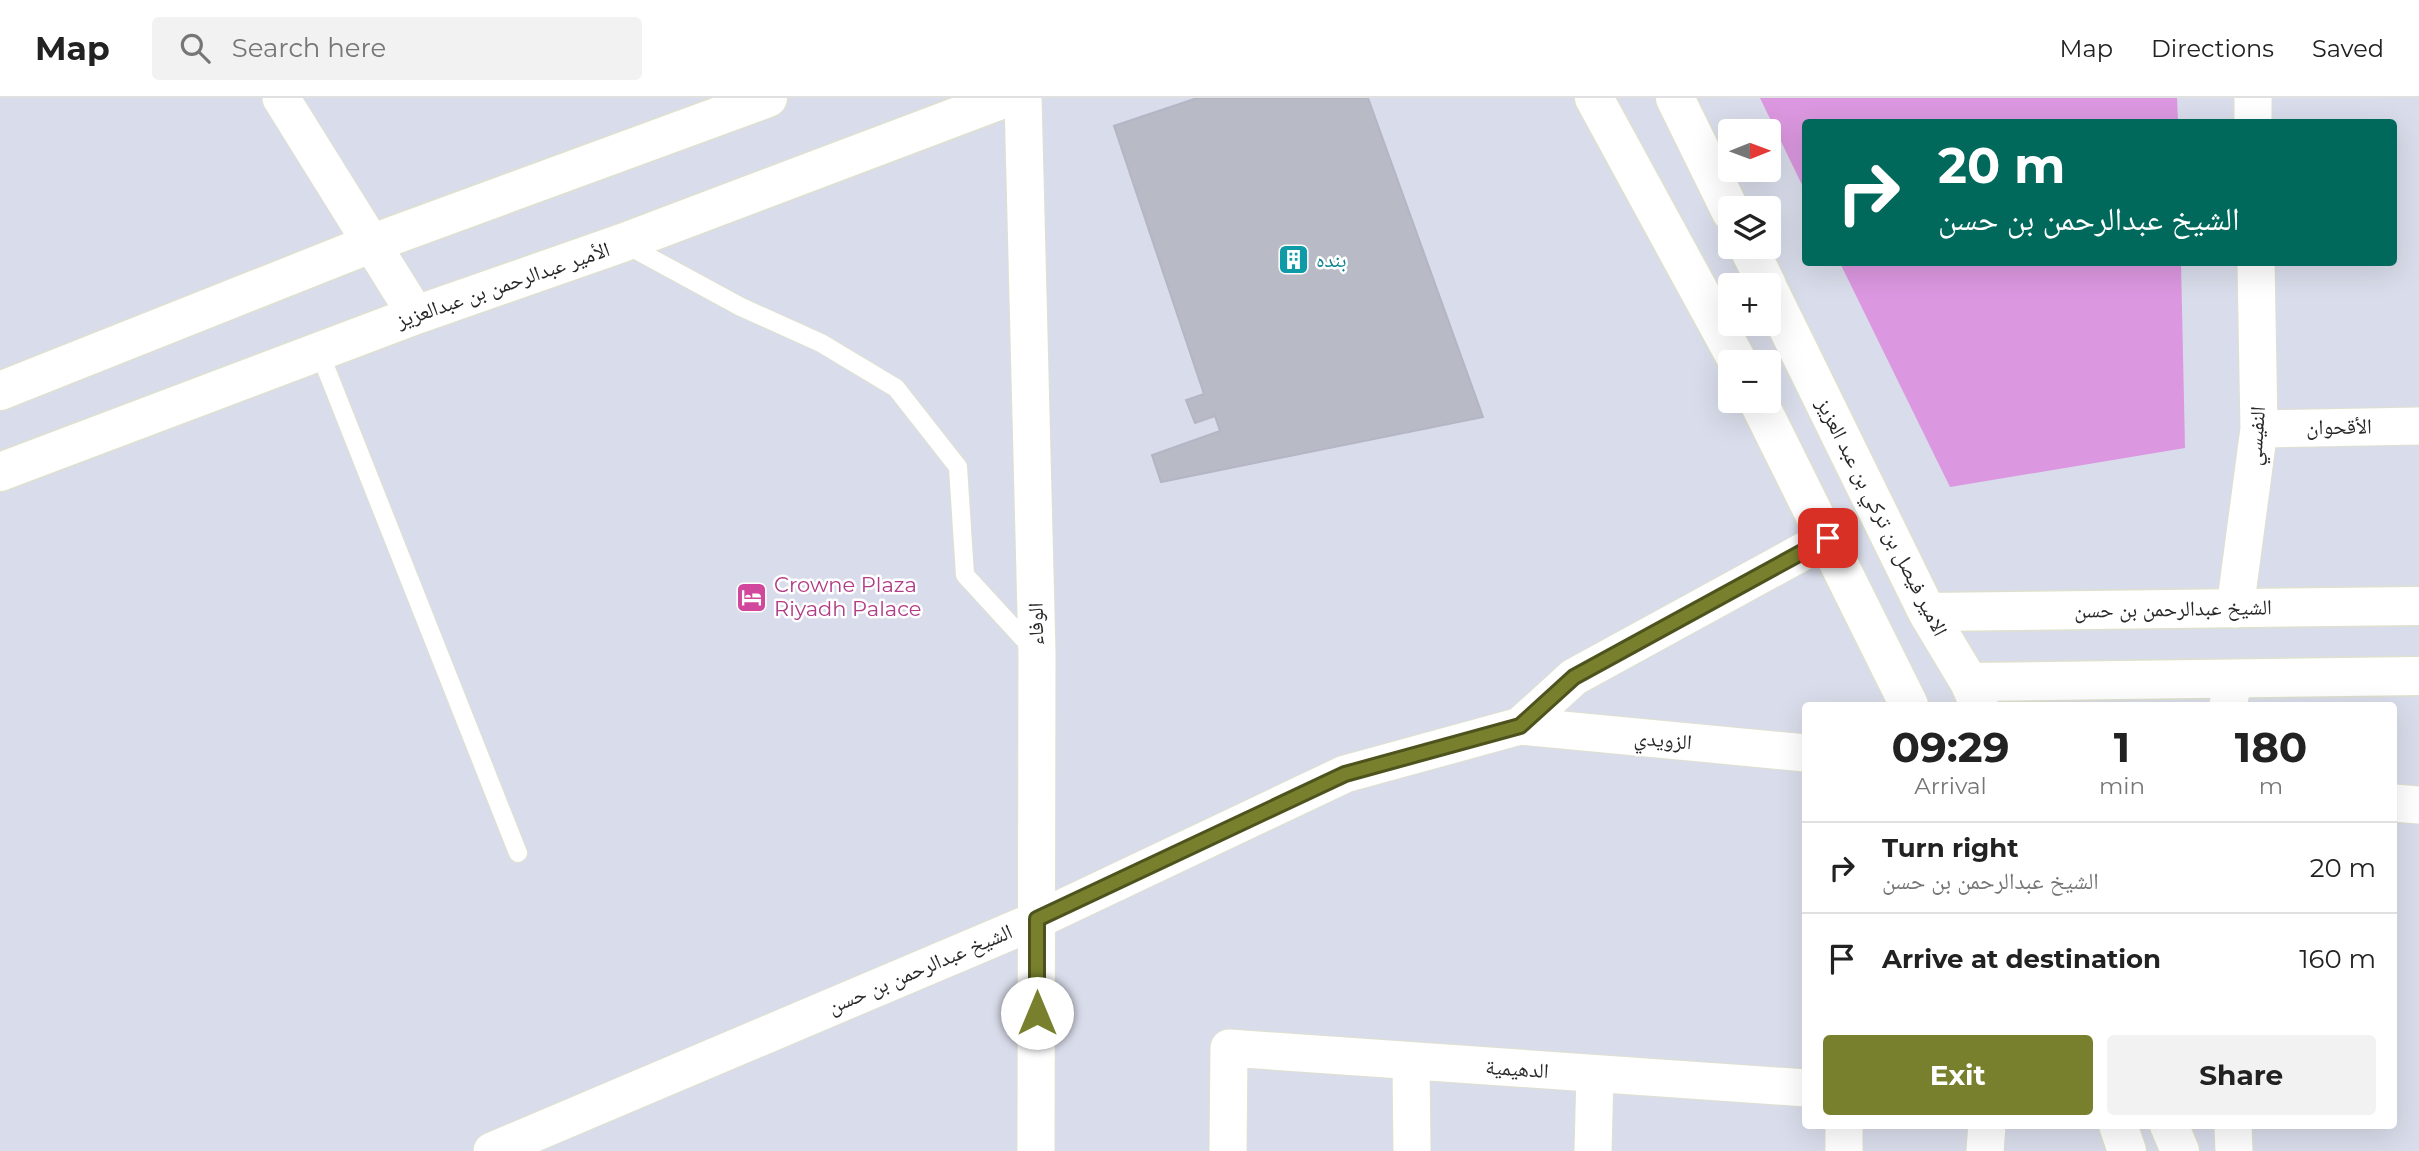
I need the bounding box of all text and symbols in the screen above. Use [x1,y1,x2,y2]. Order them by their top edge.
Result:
search box [152,17,642,80]
text: Map [35,28,110,68]
icon: search [176,29,214,67]
text: Search here [232,32,386,64]
text: Map [2060,34,2113,63]
text: Directions [2151,34,2274,63]
text: Saved [2312,34,2384,63]
north arrow [1718,119,1782,182]
map controls [1718,119,1781,413]
text: 20 m [1938,136,2065,195]
icon: right [1823,147,1914,238]
button: layers [1718,196,1781,259]
text: الشيخ عبدالرحمن بن حسن [1938,199,2240,238]
street label: الأمير عبدالرحمن بن عبدالعزيز [392,236,613,334]
building icon: بنده [1276,243,1310,277]
place label: بنده [1316,247,1346,272]
button: + [1718,273,1781,336]
button: − [1718,350,1781,413]
street label: الامير فيصل بن تركي بن عبد العزيز [1807,393,1953,642]
street label: النفيسي [2241,405,2274,467]
street label: الأقحوان [2306,413,2372,440]
pin [1798,508,1858,568]
icon: arrive [1809,519,1847,557]
place label: Crowne Plaza Riyadh Palace [774,572,922,621]
hotel icon: Crowne Plaza Riyadh Palace [734,580,768,614]
street label: الشيخ عبدالرحمن بن حسن [2074,594,2272,624]
street label: الوفاء [1023,602,1048,646]
text: 09:29 [1892,721,2009,773]
text: 1 [2114,721,2130,773]
text: 180 [2235,721,2307,773]
street label: الزويدي [1633,725,1693,759]
text: Arrival [1914,772,1987,800]
text: min [2099,772,2145,800]
text: m [2259,772,2283,800]
text: Turn right [1882,832,2018,864]
icon: right [1823,849,1861,887]
text: 20 m [2310,852,2376,884]
text: الشيخ عبدالرحمن بن حسن [1882,867,2099,895]
street label: الشيخ عبدالرحمن بن حسن [824,918,1016,1020]
icon: arrive [1823,940,1861,978]
text: Arrive at destination [1882,943,2161,975]
text: 160 m [2299,943,2376,975]
position arrow [1000,976,1074,1050]
button: Exit [1823,1035,2093,1115]
button: Share [2107,1035,2376,1115]
street label: الدهيمية [1485,1054,1550,1083]

